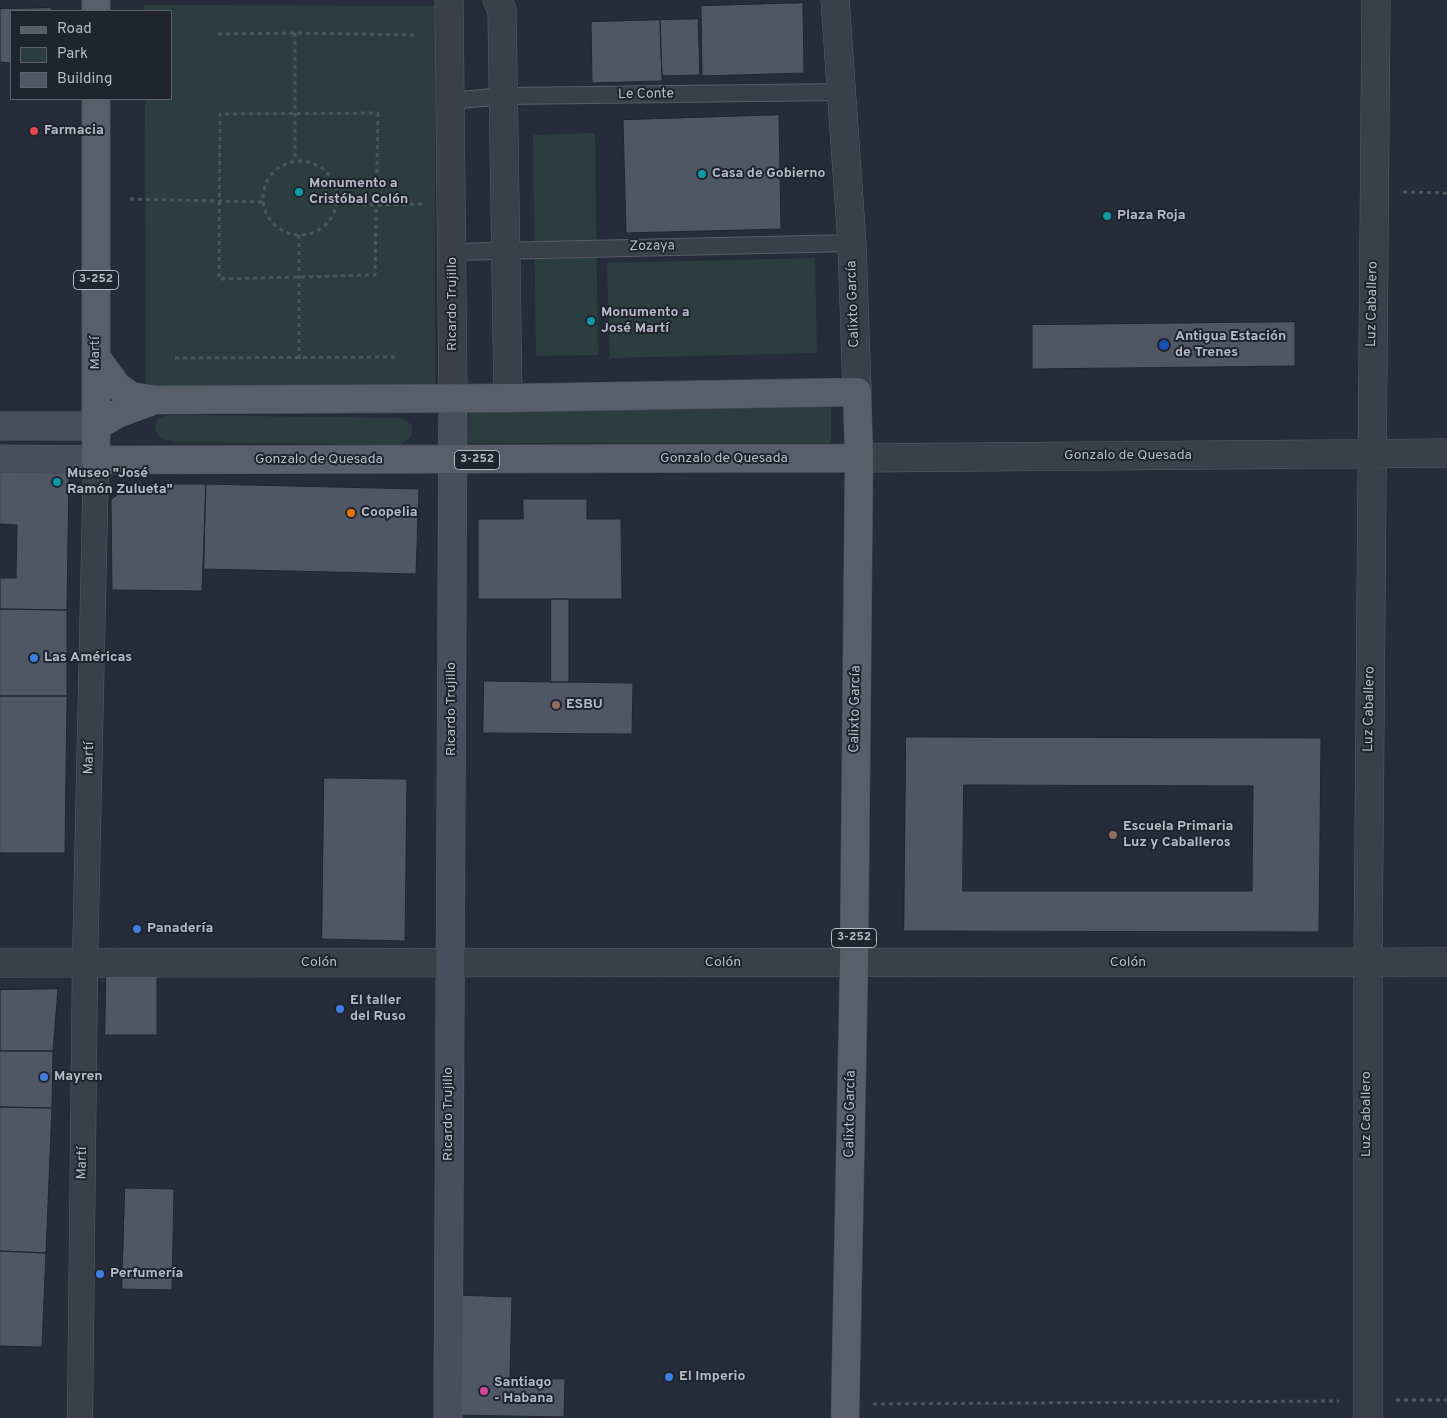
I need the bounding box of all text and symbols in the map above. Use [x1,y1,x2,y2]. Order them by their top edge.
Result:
legend [10,10,172,100]
text: Road [57,20,92,39]
text: Park [57,45,88,64]
text: Building [57,70,112,89]
street label: Le Conte [618,86,674,104]
place label: Farmacia [44,123,104,139]
marker: Farmacia [28,125,40,137]
place label: Casa de Gobierno [712,166,825,182]
marker: Casa de Gobierno [696,168,708,180]
place label: Monumento a Cristóbal Colón [309,176,408,208]
marker: Monumento a Cristóbal Colón [293,186,305,198]
place label: Plaza Roja [1117,208,1186,224]
marker: Plaza Roja [1101,210,1113,222]
street label: Zozaya [629,238,675,256]
street label: Ricardo Trujillo [445,257,461,351]
street label: Calixto García [844,260,864,348]
street label: Luz Caballero [1364,261,1382,347]
road number: 3-252 [74,270,118,290]
place label: Monumento a José Martí [601,305,690,338]
marker: Monumento a José Martí [585,315,597,327]
place label: Antigua Estación de Trenes [1175,329,1286,362]
street label: Martí [88,337,104,369]
marker: Antigua Estación de Trenes [1157,338,1171,352]
street label: Gonzalo de Quesada [1064,448,1192,464]
road number: 3-252 [454,450,500,470]
street label: Gonzalo de Quesada [660,451,788,467]
street label: Gonzalo de Quesada [255,452,383,468]
place label: Museo "José Ramón Zulueta" [67,466,173,498]
marker: Museo "José Ramón Zulueta" [51,476,63,488]
place label: Coopelia [361,505,418,521]
marker: Coopelia [345,507,357,519]
place label: Las Américas [44,650,132,666]
marker: Las Américas [28,652,40,664]
street label: Ricardo Trujillo [444,662,460,756]
street label: Calixto García [847,665,865,753]
street label: Luz Caballero [1361,666,1379,752]
place label: ESBU [566,697,603,713]
marker: ESBU [550,699,562,711]
street label: Martí [81,741,99,775]
place label: Escuela Primaria Luz y Caballeros [1123,819,1233,852]
marker: Escuela Primaria Luz y Caballeros [1107,829,1119,841]
place label: Panadería [147,921,213,937]
marker: Panadería [131,923,143,935]
road number: 3-252 [832,928,876,948]
street label: Colón [301,955,337,971]
street label: Colón [705,955,741,971]
street label: Colón [1110,955,1146,971]
place label: El taller del Ruso [350,993,406,1026]
marker: El taller del Ruso [334,1003,346,1015]
street label: Ricardo Trujillo [441,1067,457,1161]
place label: Mayren [54,1069,103,1085]
street label: Calixto García [842,1070,860,1158]
marker: Mayren [38,1071,50,1083]
street label: Luz Caballero [1359,1071,1375,1157]
street label: Martí [74,1146,92,1180]
place label: Perfumería [110,1266,183,1282]
marker: Perfumería [94,1268,106,1280]
place label: El Imperio [679,1369,745,1385]
marker: El Imperio [663,1371,675,1383]
place label: Santiago - Habana [494,1375,553,1408]
marker: Santiago - Habana [478,1385,490,1397]

